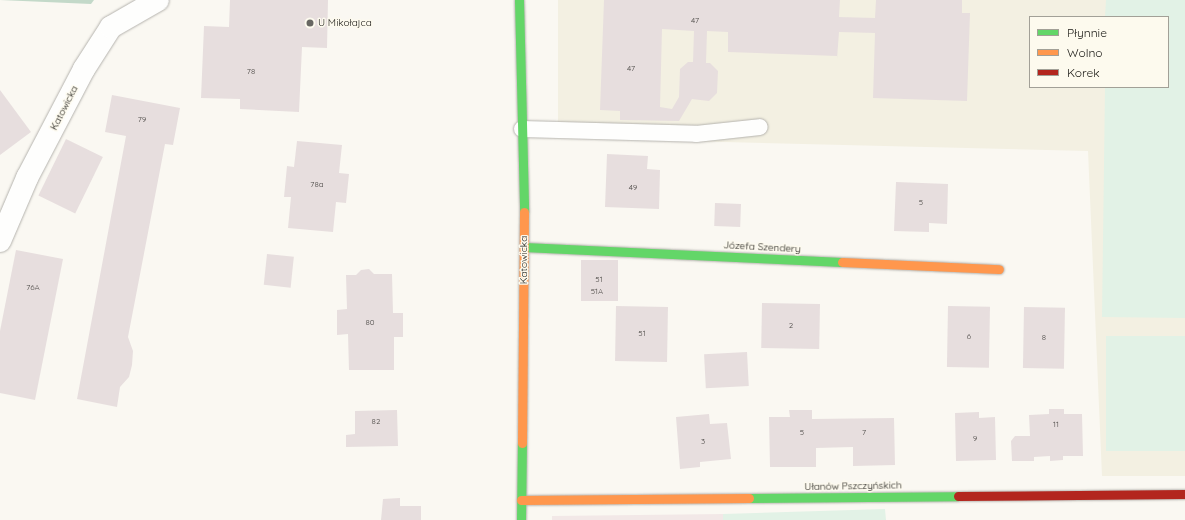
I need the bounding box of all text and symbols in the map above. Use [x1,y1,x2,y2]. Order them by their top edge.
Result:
house number: 47 [691,16,699,26]
legend [1029,16,1169,88]
place label: U Mikołajca [318,17,372,29]
marker: U Mikołajca [305,18,315,28]
text: Płynnie [1067,25,1107,40]
text: Wolno [1067,45,1103,60]
house number: 47 [627,64,635,74]
text: Korek [1067,65,1100,80]
house number: 78 [247,67,255,77]
street label: Katowicka [48,84,80,132]
house number: 79 [138,115,146,125]
house number: 78a [310,180,324,190]
house number: 49 [629,183,637,193]
house number: 5 [919,198,923,208]
street label: Katowicka [518,236,530,284]
street label: Józefa Szendery [723,239,801,255]
house number: 51 [595,275,603,285]
house number: 76A [26,283,40,293]
house number: 51A [591,287,603,297]
house number: 80 [365,318,375,328]
house number: 2 [789,321,793,331]
house number: 51 [638,329,646,339]
house number: 6 [967,332,971,342]
house number: 8 [1042,333,1046,343]
house number: 82 [372,417,380,427]
house number: 11 [1053,420,1059,430]
house number: 5 [800,428,804,438]
house number: 7 [862,428,866,438]
house number: 9 [973,434,977,444]
house number: 3 [701,437,705,447]
street label: Ułanów Pszczyńskich [804,479,902,493]

